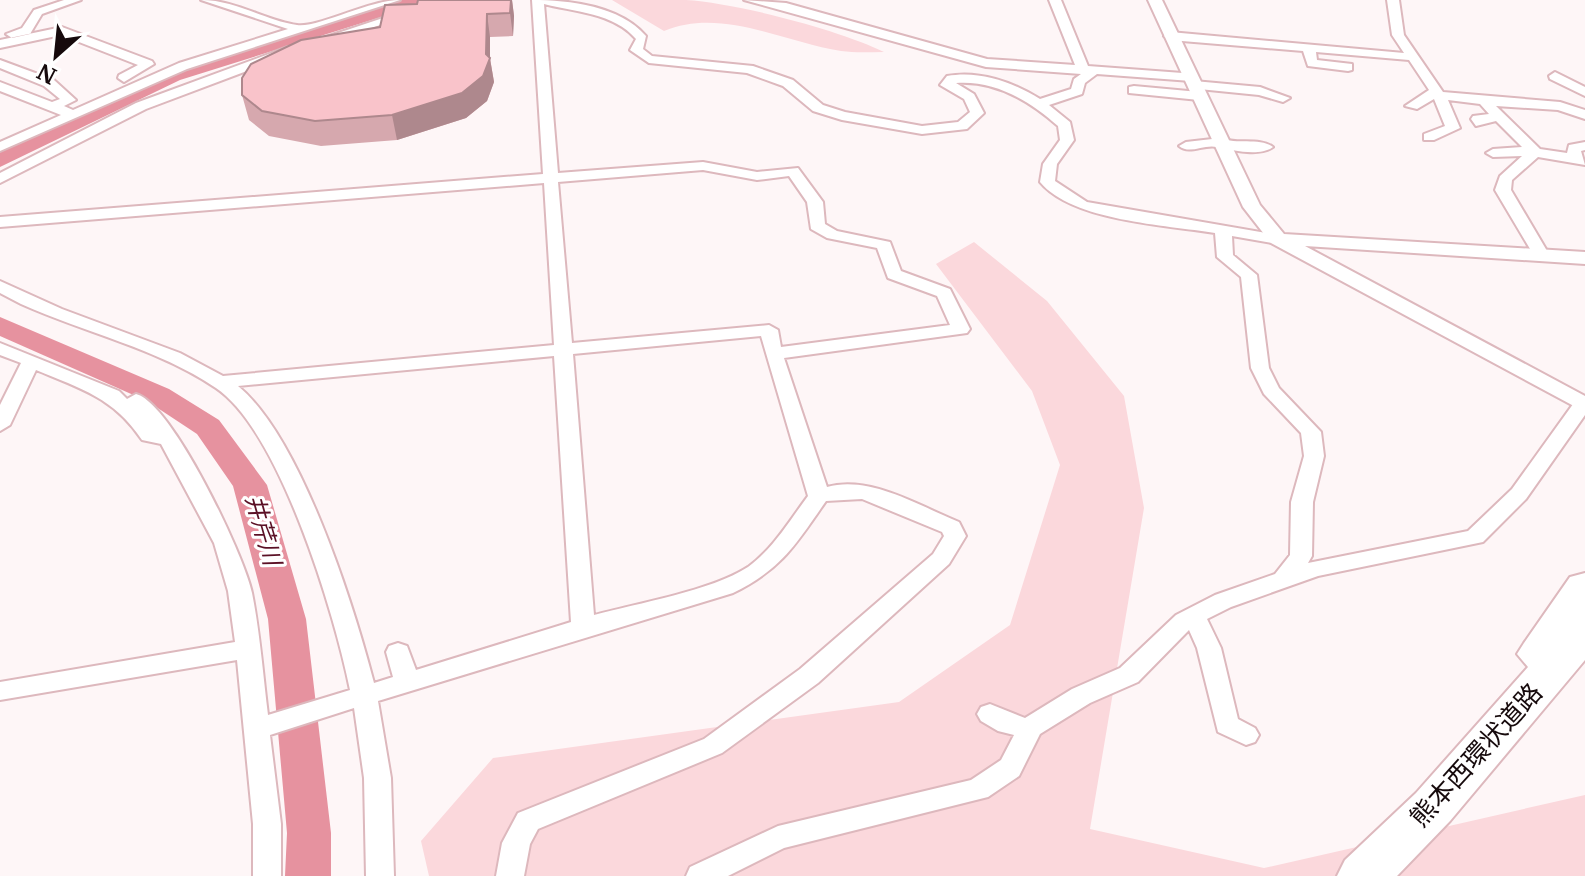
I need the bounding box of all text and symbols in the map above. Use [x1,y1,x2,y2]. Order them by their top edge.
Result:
north arrow [16,16,96,96]
text: N [32,57,61,90]
water label: 井芹川 [239,491,289,572]
street label: 熊本西環状道路 [1402,676,1549,833]

